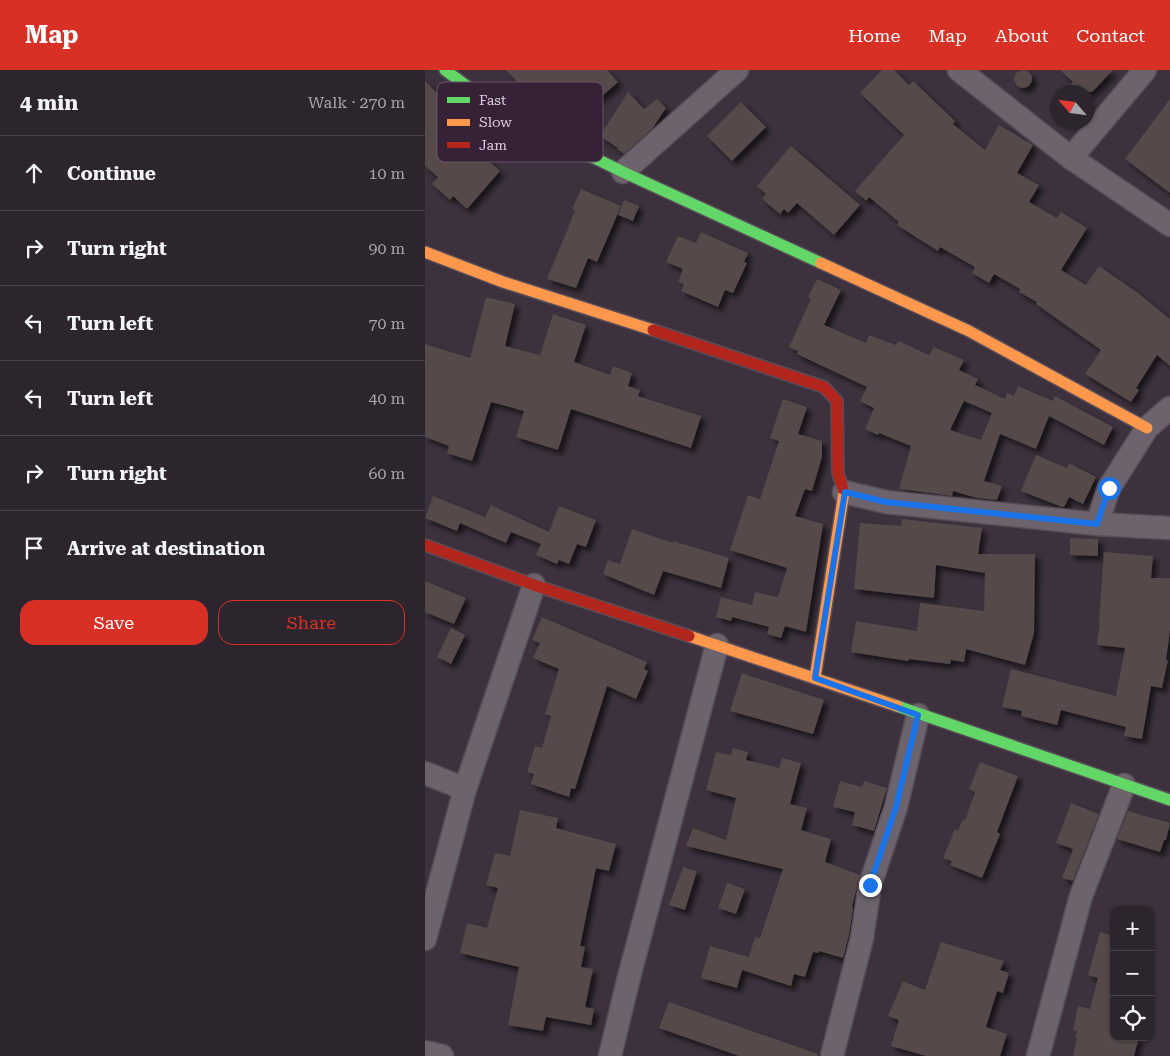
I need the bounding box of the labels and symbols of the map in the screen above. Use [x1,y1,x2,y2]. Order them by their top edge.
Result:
legend [437,82,603,162]
north arrow [1050,85,1095,130]
text: Fast [479,92,506,108]
text: Slow [479,114,512,130]
text: Jam [479,137,507,153]
route start [1098,477,1121,500]
route end [859,874,882,897]

